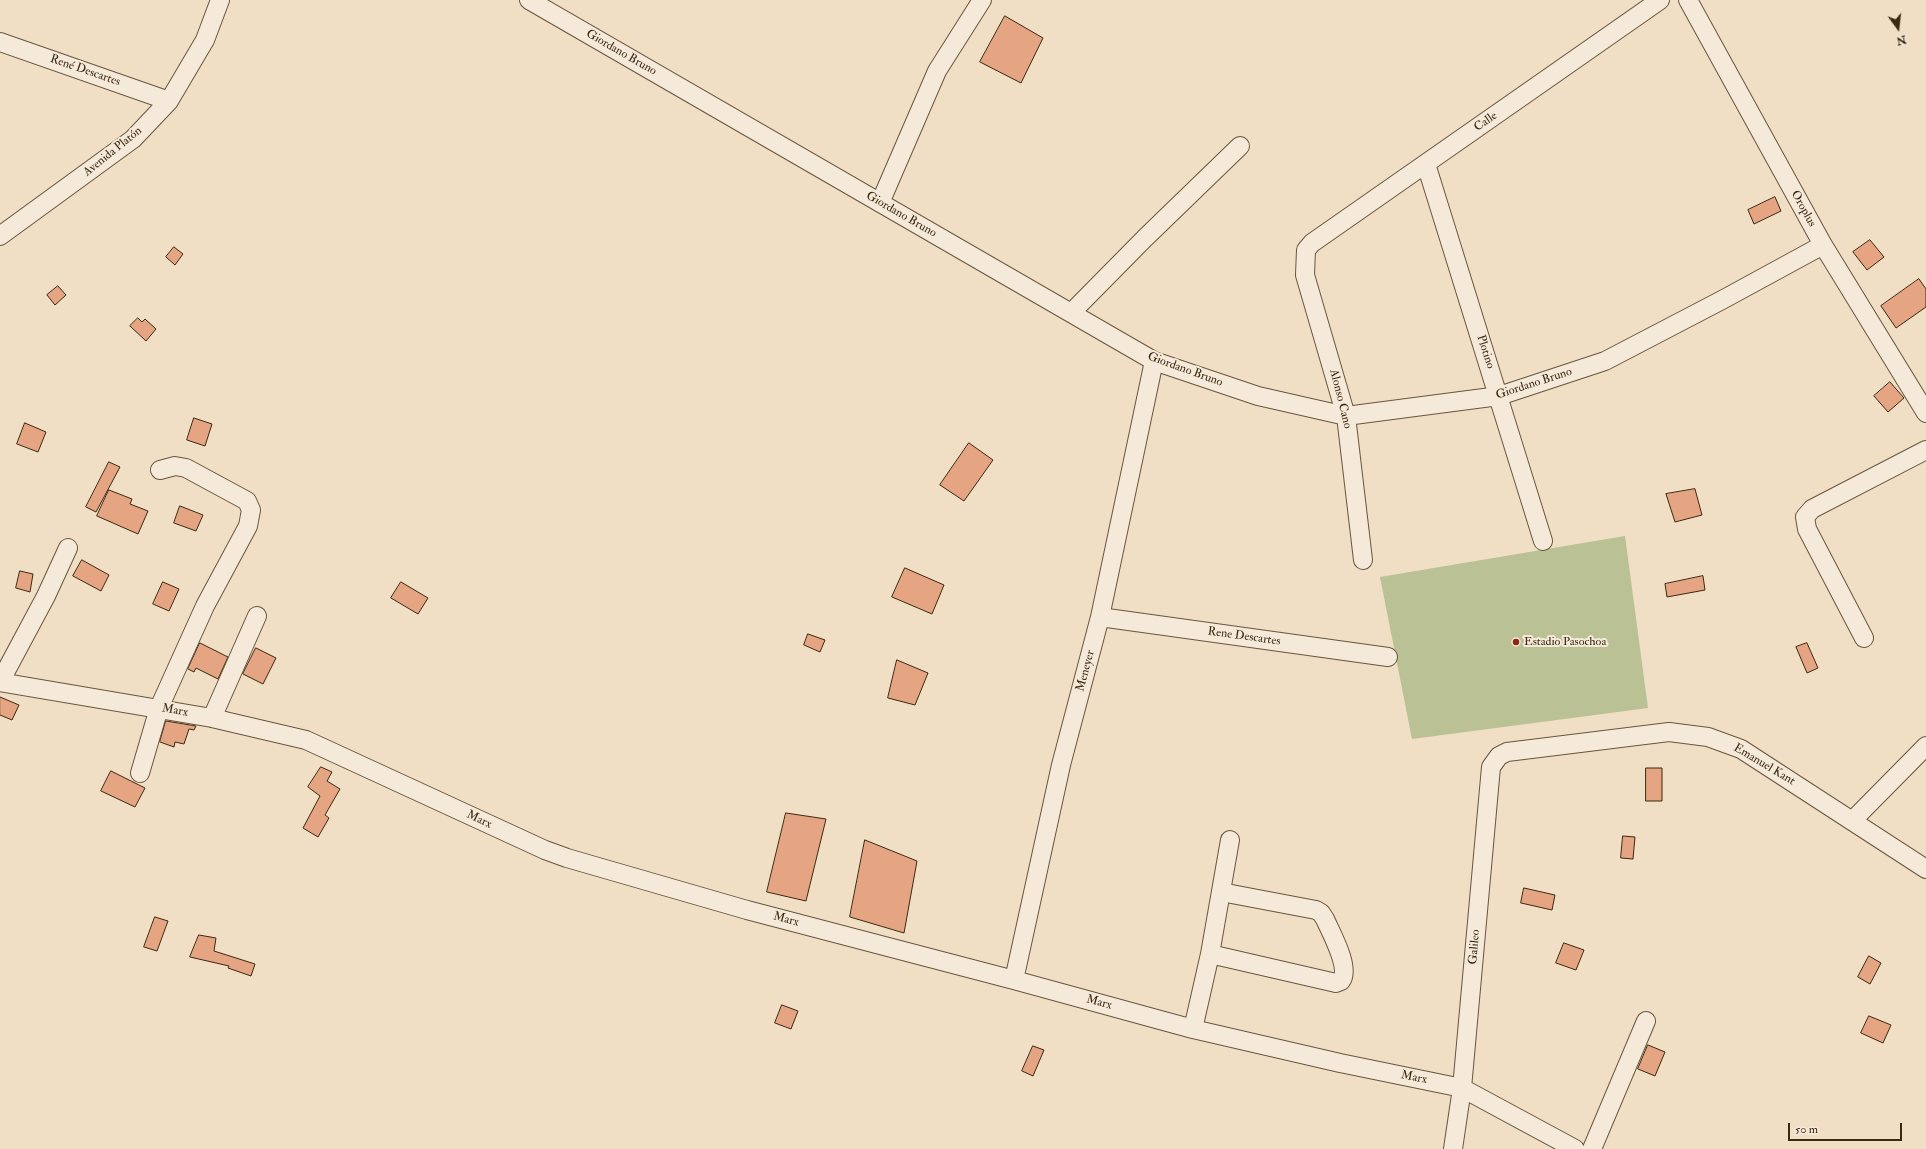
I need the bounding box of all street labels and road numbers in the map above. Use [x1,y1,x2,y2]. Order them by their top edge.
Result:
street label: Giordano Bruno [583,27,659,79]
street label: René Descartes [48,52,122,90]
street label: Calle [1472,109,1500,135]
street label: Avenida Platón [81,124,145,180]
street label: Oroplus [1787,188,1819,230]
street label: Giordano Bruno [863,189,939,241]
street label: Plotino [1473,333,1497,371]
street label: Giordano Bruno [1145,350,1225,390]
street label: Giordano Bruno [1494,365,1574,403]
street label: Alonso Cano [1326,368,1354,430]
street label: Rene Descartes [1207,625,1281,649]
street label: Meneyer [1074,649,1098,693]
street label: Marx [161,702,189,720]
street label: Emanuel Kant [1731,741,1797,789]
street label: Marx [464,808,494,832]
street label: Marx [771,910,801,930]
street label: Galileo [1466,929,1484,965]
street label: Marx [1084,993,1114,1013]
street label: Marx [1400,1068,1428,1088]

